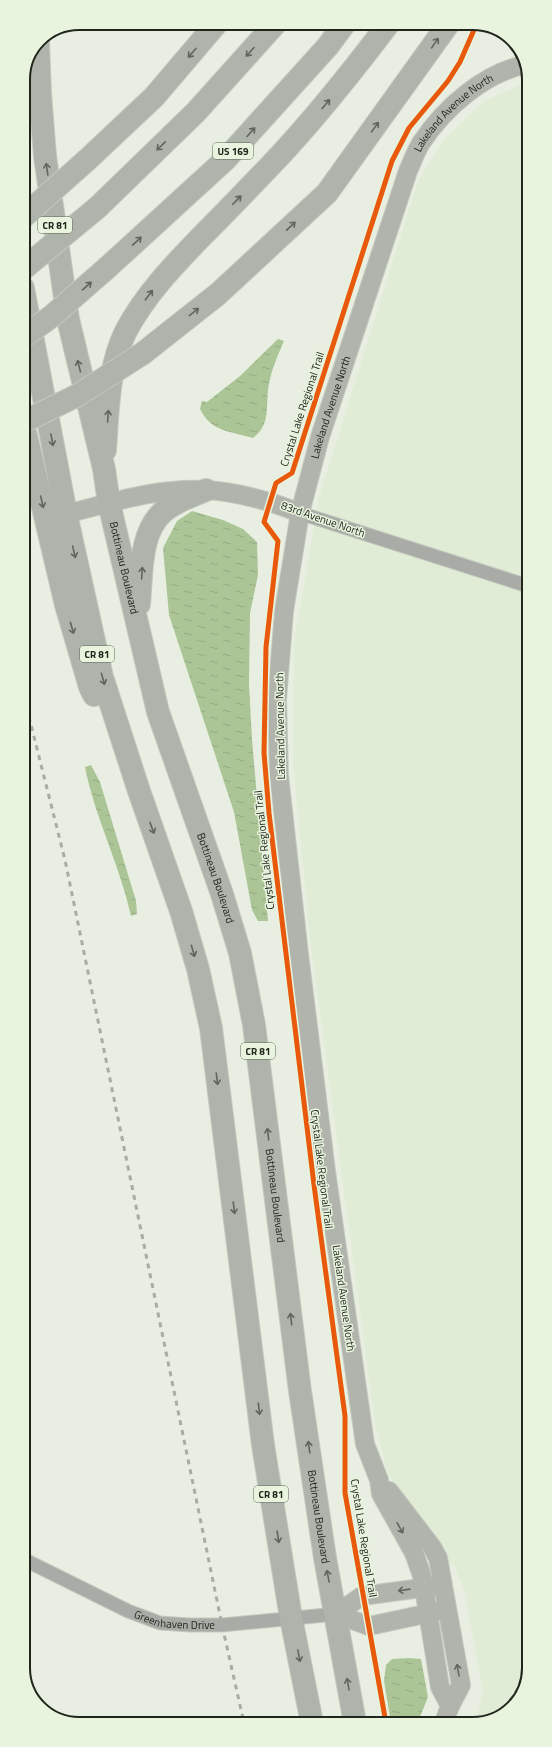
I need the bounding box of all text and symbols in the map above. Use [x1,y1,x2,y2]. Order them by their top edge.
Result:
one-way arrow [431,37,439,48]
one-way arrow [246,47,255,57]
one-way arrow [188,48,197,59]
street label: Lakeland Avenue North [409,70,496,155]
one-way arrow [321,99,330,110]
one-way arrow [371,122,379,133]
one-way arrow [246,127,255,137]
one-way arrow [156,141,166,151]
road number: US 169 [213,143,253,159]
one-way arrow [43,163,51,176]
one-way arrow [232,195,242,205]
road number: CR 81 [38,217,72,233]
one-way arrow [286,222,296,231]
one-way arrow [132,236,142,246]
one-way arrow [81,282,92,291]
one-way arrow [145,290,154,301]
one-way arrow [189,308,200,317]
street label: Crystal Lake Regional Trail [276,350,328,468]
street label: Lakeland Avenue North [307,353,354,460]
one-way arrow [75,360,83,373]
one-way arrow [105,410,112,423]
one-way arrow [48,433,56,446]
one-way arrow [38,495,46,508]
street label: 83rd Avenue North [279,497,367,541]
street label: Bottineau Boulevard [106,520,143,616]
one-way arrow [71,545,79,558]
one-way arrow [138,567,145,580]
one-way arrow [69,622,76,635]
road number: CR 81 [80,646,114,662]
one-way arrow [100,672,107,685]
street label: Lakeland Avenue North [271,672,289,780]
street label: Crystal Lake Regional Trail [250,790,278,910]
one-way arrow [149,821,156,834]
street label: Bottineau Boulevard [193,831,239,925]
one-way arrow [190,944,197,957]
road number: CR 81 [241,1043,275,1059]
one-way arrow [214,1072,221,1085]
street label: Crystal Lake Regional Trail [307,1109,337,1229]
one-way arrow [265,1128,272,1141]
street label: Bottineau Boulevard [262,1148,289,1244]
one-way arrow [230,1201,238,1214]
street label: Lakeland Avenue North [329,1244,359,1352]
one-way arrow [288,1313,295,1326]
one-way arrow [255,1402,263,1415]
one-way arrow [305,1441,313,1454]
street label: Bottineau Boulevard [304,1469,334,1565]
street label: Crystal Lake Regional Trail [347,1478,381,1598]
road number: CR 81 [254,1486,288,1502]
one-way arrow [396,1522,404,1534]
one-way arrow [274,1531,282,1544]
one-way arrow [324,1570,332,1583]
one-way arrow [398,1586,411,1594]
street label: Greenhaven Drive [132,1606,215,1633]
one-way arrow [295,1650,303,1663]
one-way arrow [454,1664,462,1677]
one-way arrow [344,1678,352,1691]

